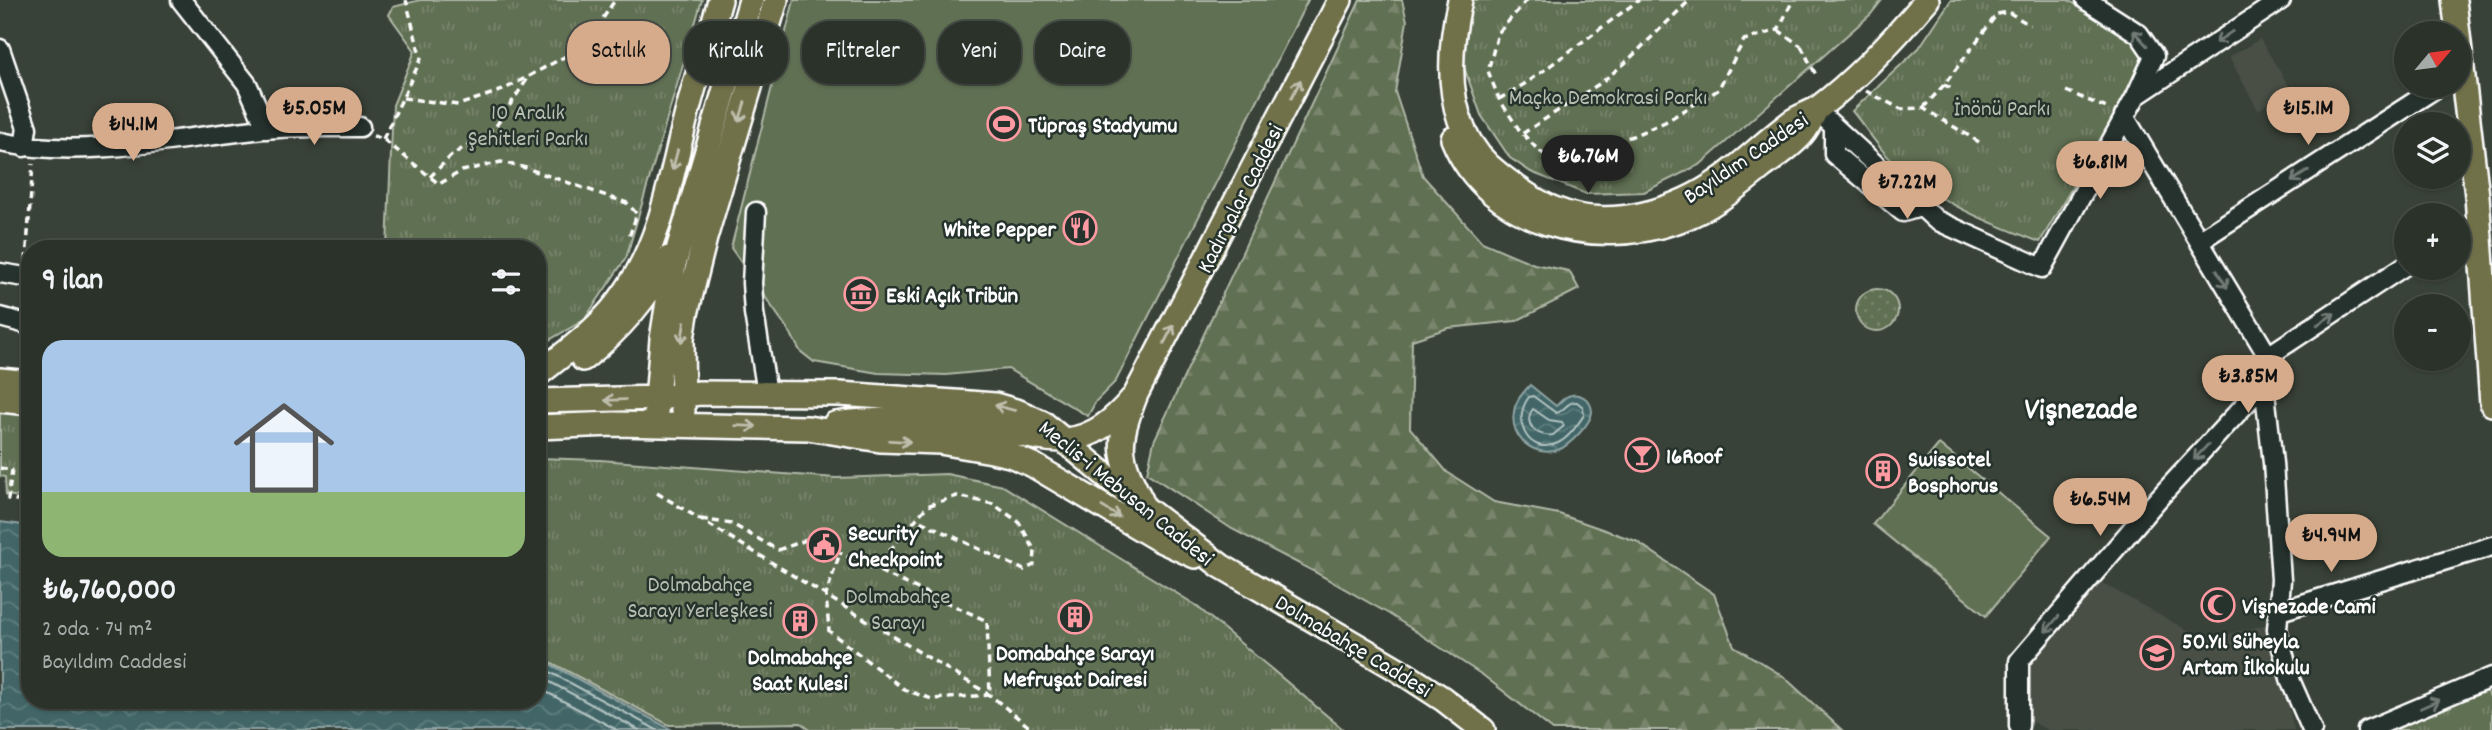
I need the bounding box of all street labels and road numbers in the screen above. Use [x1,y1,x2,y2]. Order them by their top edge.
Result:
street label: Bayıldım Caddesi [1678,106,1816,214]
street label: Kadırgalar Caddesi [1190,119,1294,280]
street label: Meclis-i Mebusan Caddesi [1030,414,1220,576]
street label: Dolmabahçe Caddesi [1267,588,1437,708]

